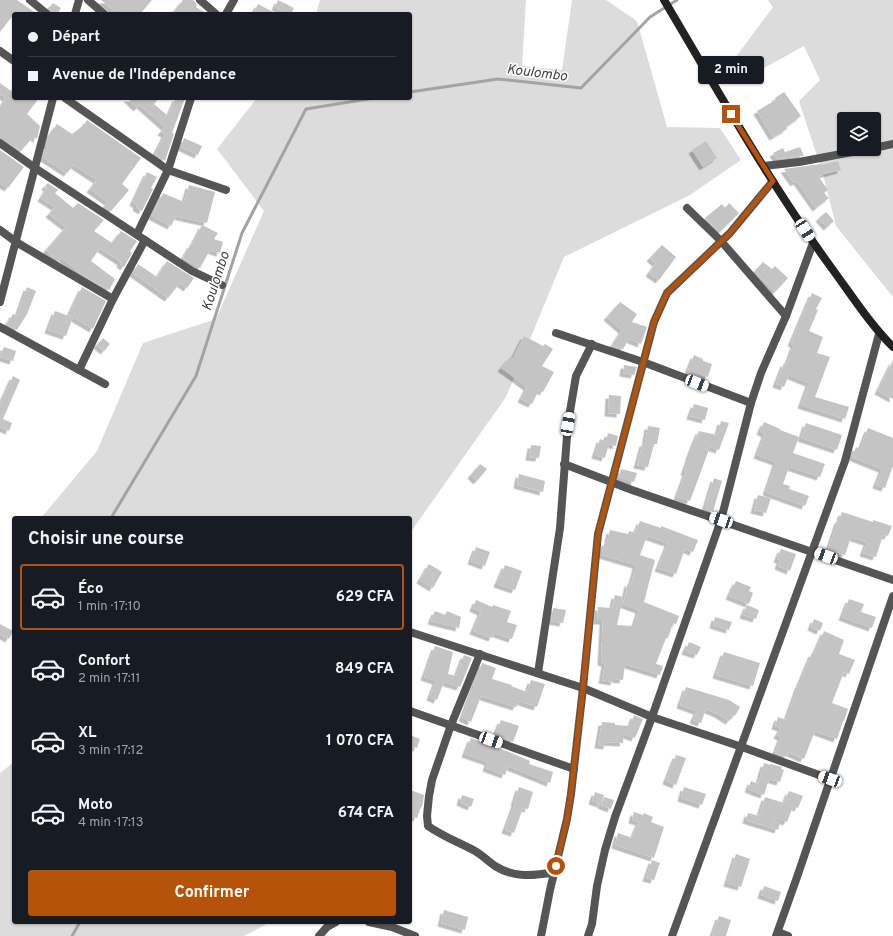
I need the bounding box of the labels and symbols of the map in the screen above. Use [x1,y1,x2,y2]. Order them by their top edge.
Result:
callout: 2 min [698,56,764,84]
water label: Koulombo [506,61,569,86]
route end [722,105,740,123]
car [793,217,817,243]
water label: Koulombo [199,249,234,313]
car [684,373,710,393]
car [560,411,576,437]
car [708,510,734,530]
car [813,546,839,566]
car [478,730,504,750]
car [817,769,843,789]
route start [547,857,565,875]

